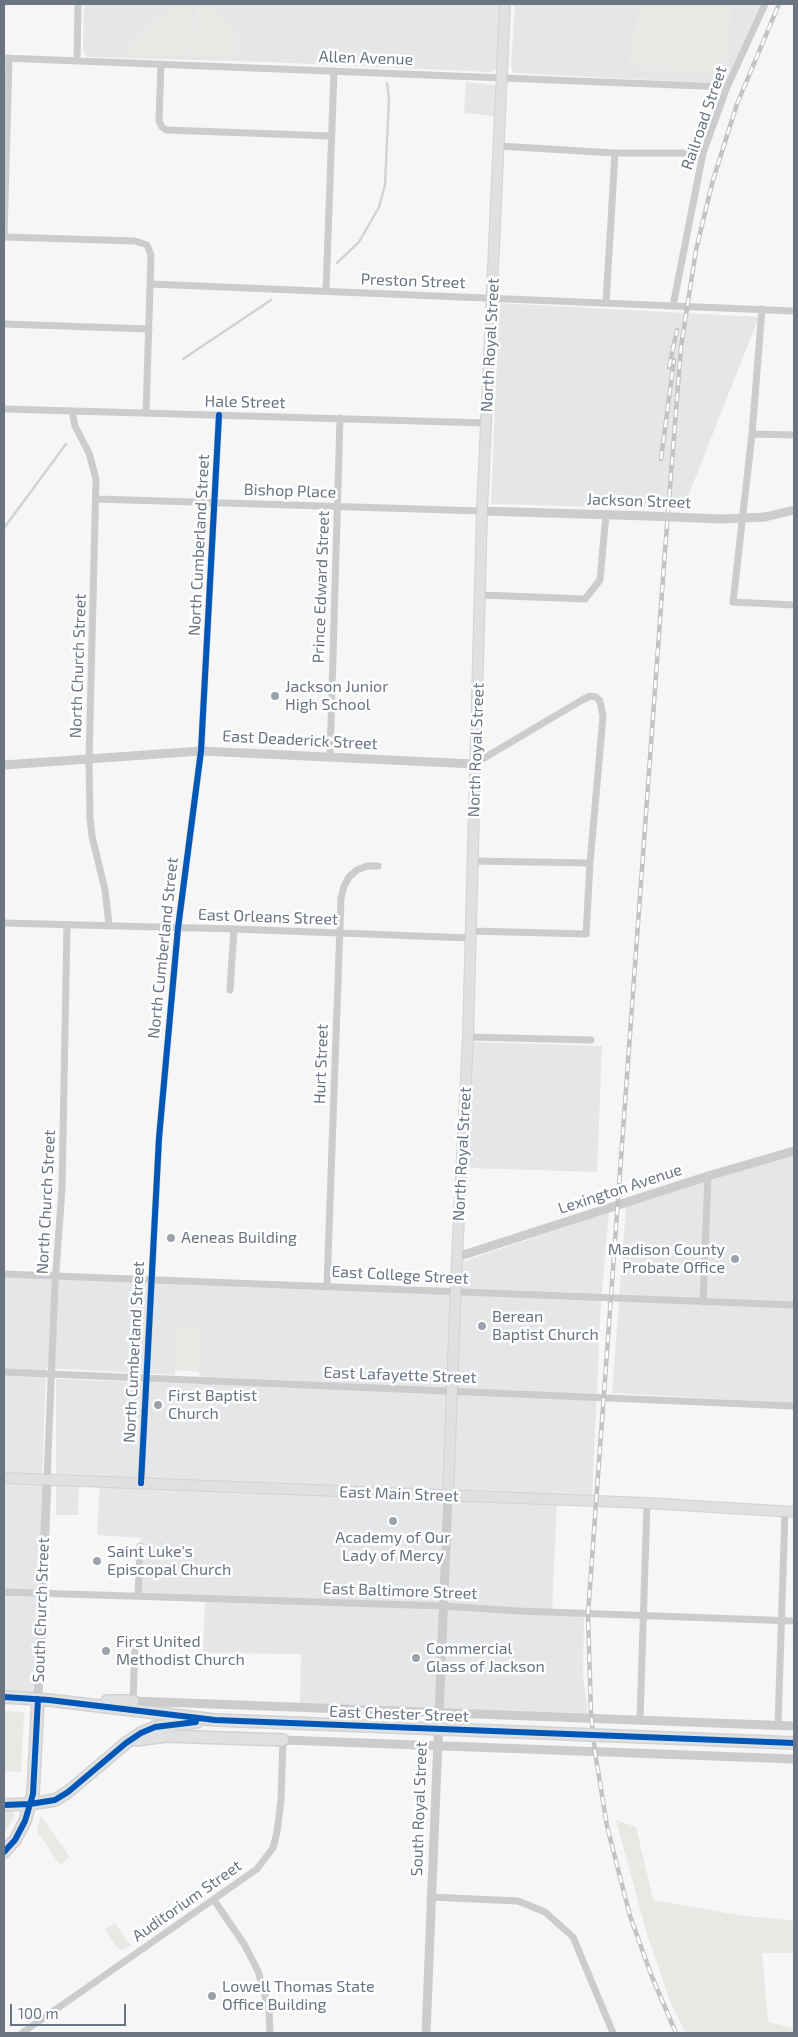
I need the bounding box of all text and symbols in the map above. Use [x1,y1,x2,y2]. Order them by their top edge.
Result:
street label: Allen Avenue [318,47,414,69]
street label: Railroad Street [677,63,731,173]
street label: Preston Street [360,270,466,292]
street label: North Royal Street [477,277,503,413]
street label: Hale Street [204,392,286,412]
street label: North Cumberland Street [185,454,213,636]
street label: Bishop Place [243,480,337,502]
street label: Jackson Street [586,490,692,512]
street label: Prince Edward Street [309,510,333,664]
street label: North Church Street [66,593,90,739]
place label: Jackson Junior High School [285,677,389,715]
street label: North Royal Street [464,682,488,818]
marker: Jackson Junior High School [269,690,281,702]
street label: East Deaderick Street [222,726,378,754]
street label: North Cumberland Street [144,856,182,1040]
street label: East Orleans Street [198,905,338,929]
street label: Hurt Street [310,1024,332,1104]
street label: North Royal Street [449,1086,475,1222]
street label: North Church Street [33,1129,59,1275]
street label: Lexington Avenue [556,1160,684,1218]
place label: Aeneas Building [181,1228,297,1248]
marker: Aeneas Building [165,1232,177,1244]
place label: Madison County Probate Office [608,1240,725,1278]
marker: Madison County Probate Office [729,1253,741,1265]
street label: North Cumberland Street [120,1261,148,1443]
street label: East College Street [331,1262,469,1288]
place label: Berean Baptist Church [492,1307,599,1345]
marker: Berean Baptist Church [476,1320,488,1332]
street label: East Lafayette Street [323,1363,477,1387]
place label: First Baptist Church [168,1386,257,1424]
marker: First Baptist Church [152,1399,164,1411]
street label: East Main Street [339,1482,459,1506]
marker: Academy of Our Lady of Mercy [387,1515,399,1527]
place label: Academy of Our Lady of Mercy [335,1528,451,1566]
street label: South Church Street [29,1537,53,1683]
place label: Saint Luke's Episcopal Church [107,1542,231,1580]
marker: Saint Luke's Episcopal Church [91,1555,103,1567]
street label: East Baltimore Street [322,1579,478,1603]
place label: First United Methodist Church [116,1632,245,1670]
place label: Commercial Glass of Jackson [426,1639,545,1677]
marker: First United Methodist Church [100,1645,112,1657]
marker: Commercial Glass of Jackson [410,1652,422,1664]
street label: East Chester Street [329,1702,469,1726]
street label: South Royal Street [407,1741,431,1877]
street label: Auditorium Street [129,1856,245,1946]
place label: Lowell Thomas State Office Building [222,1977,375,2015]
marker: Lowell Thomas State Office Building [206,1990,218,2002]
scale bar [12,1994,129,2026]
text: 100 m [18,2004,59,2022]

